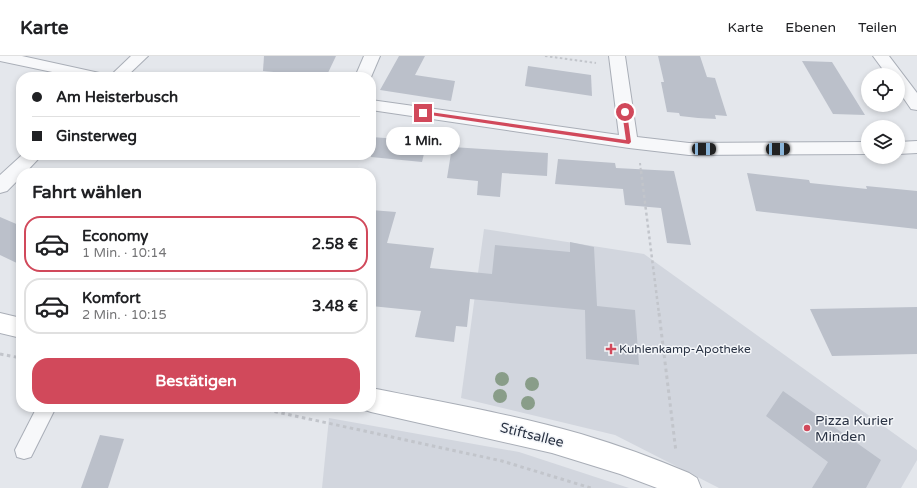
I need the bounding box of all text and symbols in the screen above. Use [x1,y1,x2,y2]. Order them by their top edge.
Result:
text: Karte [20,17,69,39]
text: Karte [728,19,763,36]
text: Ebenen [785,19,836,36]
text: Teilen [858,19,897,36]
map controls [861,68,905,164]
button: locate [861,68,905,112]
text: Am Heisterbusch [56,88,178,106]
route start [616,103,634,121]
route end [414,104,432,122]
button: layers [861,120,905,164]
text: Ginsterweg [56,127,137,145]
callout: 1 Min. [386,127,460,155]
text: 1 Min. [404,133,442,149]
car [692,143,716,155]
car [766,143,790,155]
text: Fahrt wählen [32,181,142,203]
icon: car [34,226,70,262]
text: Economy [82,227,148,245]
text: 2.58 € [312,235,358,253]
text: 1 Min. · 10:14 [82,245,167,261]
icon: car [34,288,70,324]
text: Komfort [82,289,141,307]
text: 3.48 € [312,297,358,315]
text: 2 Min. · 10:15 [82,307,167,323]
place label: Kuhlenkamp-Apotheke [619,342,751,356]
marker: Kuhlenkamp-Apotheke [606,344,616,354]
button: Bestätigen [32,358,360,404]
place label: Pizza Kurier Minden [815,412,894,445]
street label: Stiftsallee [498,419,566,451]
marker: Pizza Kurier Minden [802,423,812,433]

